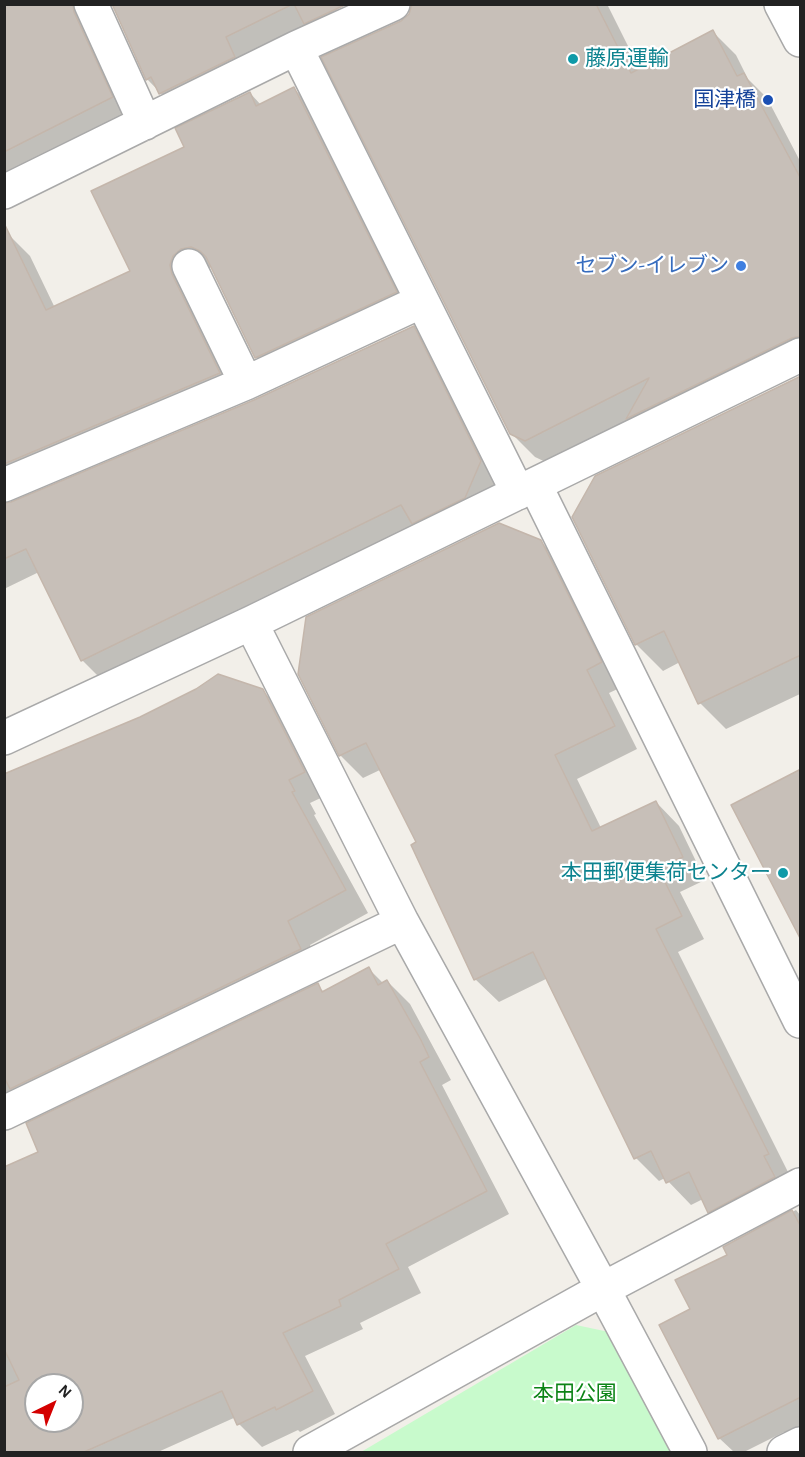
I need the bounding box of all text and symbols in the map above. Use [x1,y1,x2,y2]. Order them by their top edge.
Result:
place label: 藤原運輸 [585,46,669,72]
marker: 藤原運輸 [566,52,580,66]
place label: 国津橋 [693,87,756,113]
marker: 国津橋 [761,93,775,107]
place label: セブン-イレブン [576,253,729,279]
marker: セブン-イレブン [734,259,748,273]
place label: 本田郵便集荷センター [561,860,771,886]
marker: 本田郵便集荷センター [776,866,790,880]
north arrow [24,1373,84,1433]
park label: 本田公園 [533,1381,617,1407]
text: N [55,1382,74,1401]

